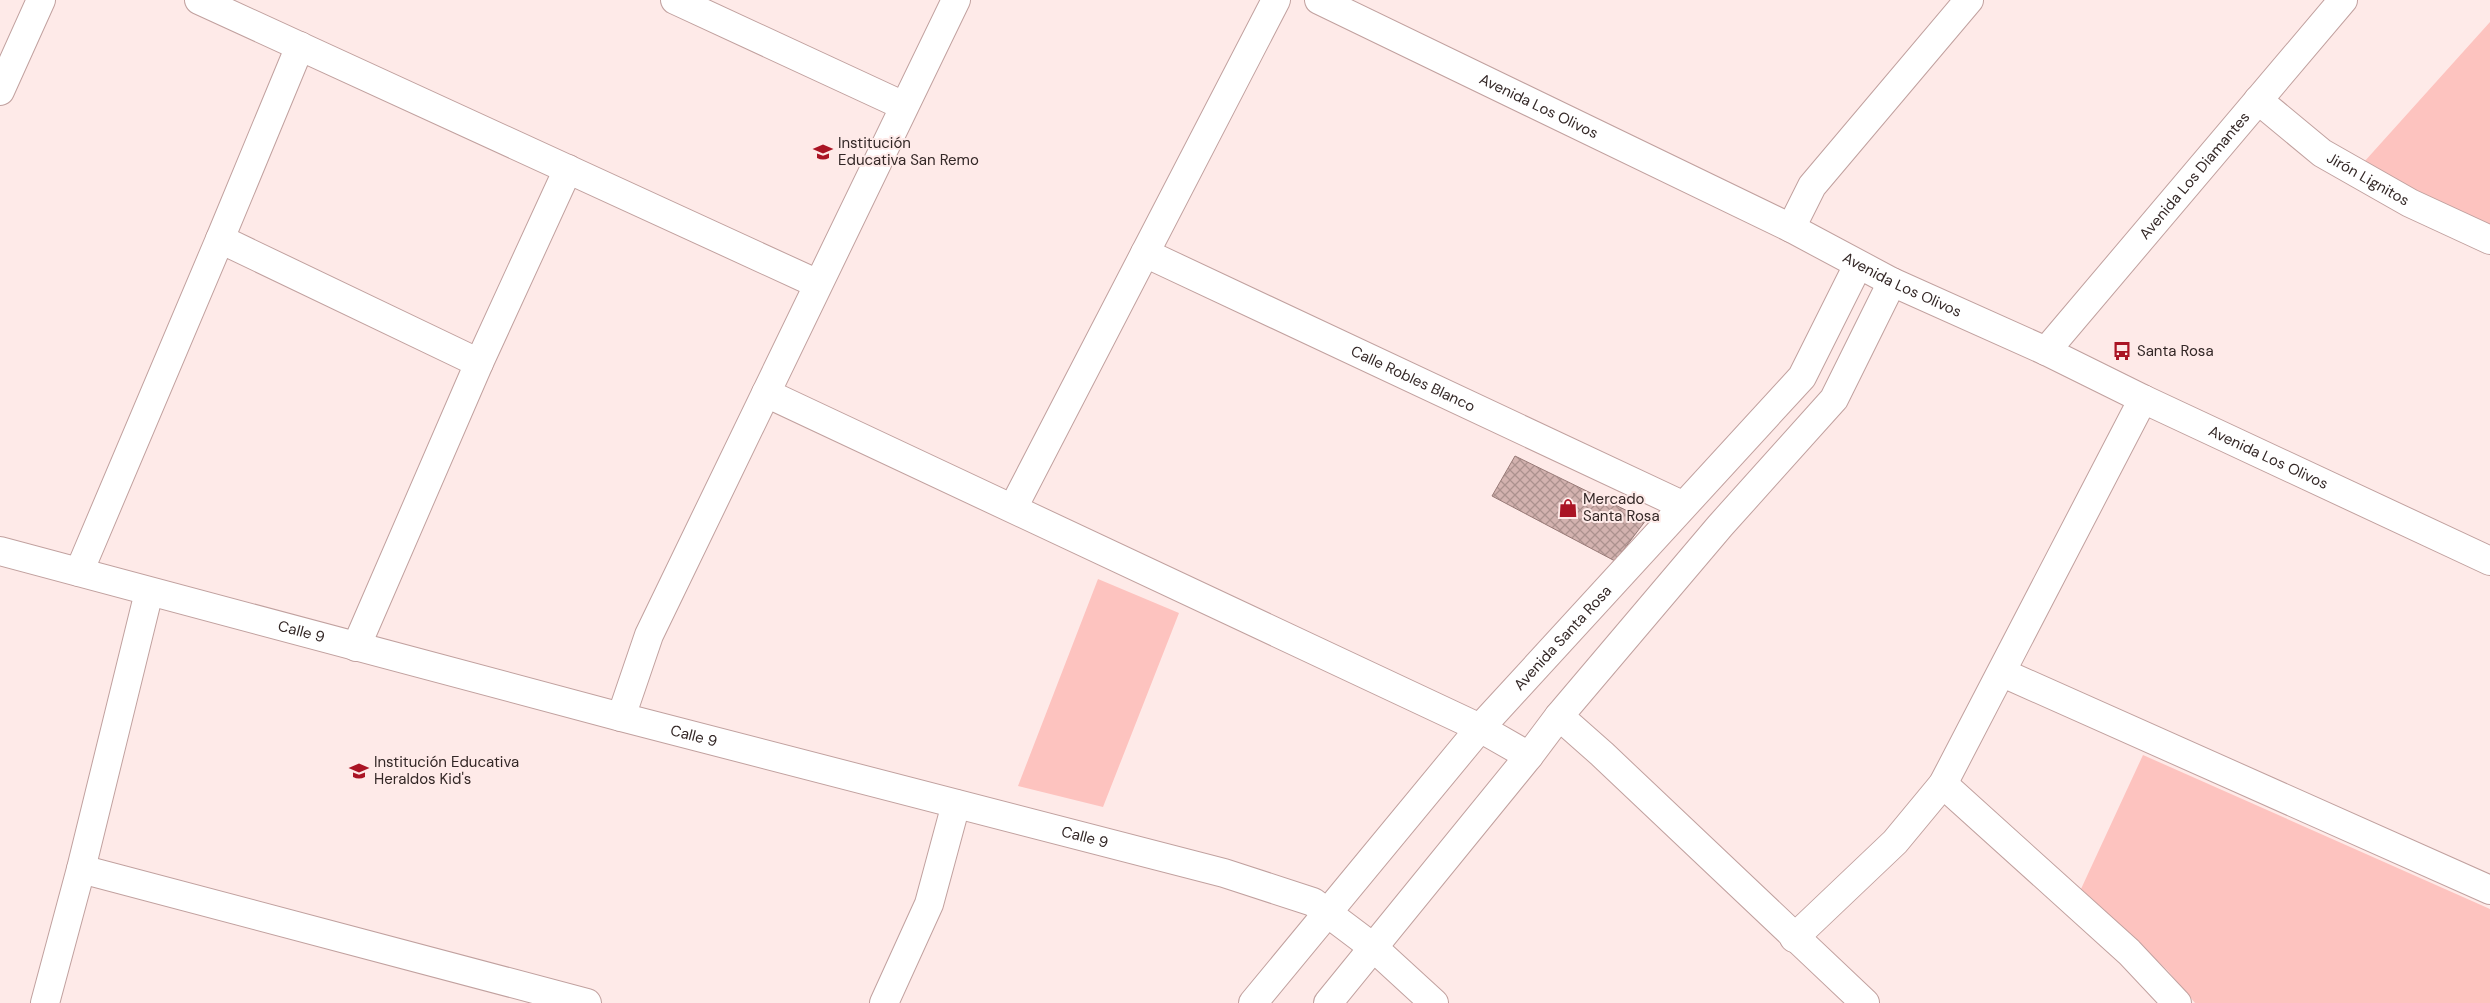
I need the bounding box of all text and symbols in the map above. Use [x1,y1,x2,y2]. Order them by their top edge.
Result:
street label: Avenida Los Olivos [1476,69,1601,143]
street label: Avenida Los Diamantes [2135,107,2254,243]
place label: Institución Educativa San Remo [838,133,979,170]
school or university icon: Institución Educativa San Remo [812,141,834,163]
street label: Jirón Lignitos [2323,148,2413,211]
street label: Avenida Los Olivos [1839,247,1965,322]
bus stop icon: Santa Rosa [2111,340,2133,362]
street label: Calle Robles Blanco [1348,341,1478,417]
place label: Santa Rosa [2137,341,2214,361]
street label: Avenida Los Olivos [2205,421,2331,494]
place label: Mercado Santa Rosa [1583,489,1660,526]
shop icon: Mercado Santa Rosa [1557,497,1579,519]
street label: Avenida Santa Rosa [1510,581,1616,695]
street label: Calle 9 [276,616,327,647]
street label: Calle 9 [668,720,719,751]
place label: Institución Educativa Heraldos Kid's [374,752,519,789]
school or university icon: Institución Educativa Heraldos Kid's [348,760,370,782]
street label: Calle 9 [1059,821,1110,853]

